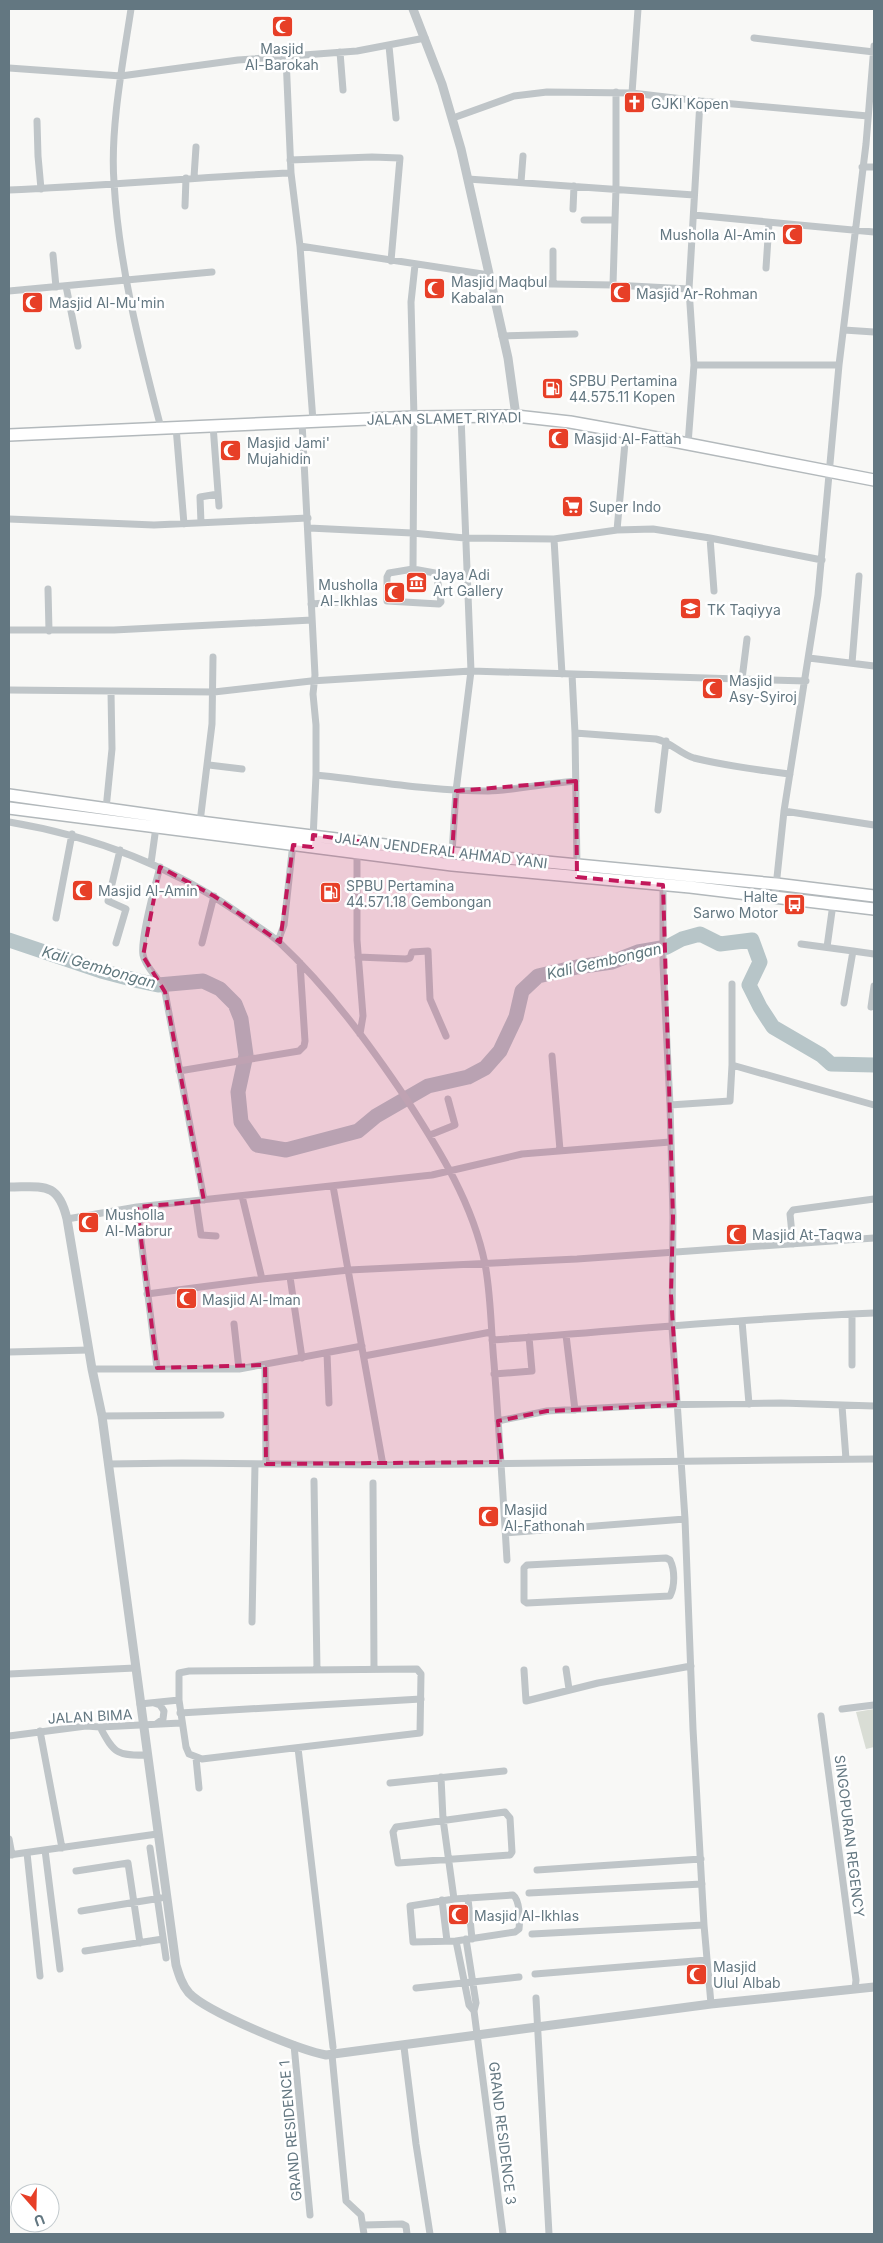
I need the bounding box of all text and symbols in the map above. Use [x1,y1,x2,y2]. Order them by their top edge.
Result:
mosque icon: Masjid Al-Barokah [270,14,294,38]
place label: Masjid Al-Barokah [245,40,319,73]
church icon: GJKI Kopen [623,91,647,115]
place label: GJKI Kopen [651,95,729,112]
mosque icon: Musholla Al-Amin [780,222,804,246]
place label: Musholla Al-Amin [660,226,776,243]
place label: Masjid Maqbul Kabalan [451,273,548,306]
mosque icon: Masjid Maqbul Kabalan [423,277,447,301]
mosque icon: Masjid Ar-Rohman [608,281,632,305]
place label: Masjid Ar-Rohman [636,285,758,302]
mosque icon: Masjid Al-Mu'min [21,290,45,314]
place label: Masjid Al-Mu'min [49,294,165,311]
place label: SPBU Pertamina 44.575.11 Kopen [569,372,677,405]
fuel station icon: SPBU Pertamina 44.575.11 Kopen [541,376,565,400]
street label: JALAN SLAMET RIYADI [366,408,522,428]
mosque icon: Masjid Al-Fattah [546,426,570,450]
place label: Masjid Al-Fattah [574,430,682,447]
place label: Masjid Jami' Mujahidin [247,434,330,467]
mosque icon: Masjid Jami' Mujahidin [219,438,243,462]
supermarket icon: Super Indo [561,494,585,518]
place label: Super Indo [589,498,661,515]
place label: Jaya Adi Art Gallery [433,566,503,599]
museum icon: Jaya Adi Art Gallery [405,570,429,594]
place label: Musholla Al-Ikhlas [318,576,378,609]
mosque icon: Musholla Al-Ikhlas [382,580,406,604]
school or university icon: TK Taqiyya [679,597,703,621]
place label: TK Taqiyya [707,601,781,618]
place label: Masjid Asy-Syiroj [729,672,797,705]
mosque icon: Masjid Asy-Syiroj [701,676,725,700]
street label: JALAN JENDERAL AHMAD YANI [334,829,548,871]
place label: SPBU Pertamina 44.571.18 Gembongan [346,877,492,910]
mosque icon: Masjid Al-Amin [70,878,94,902]
fuel station icon: SPBU Pertamina 44.571.18 Gembongan [318,881,342,905]
place label: Masjid Al-Amin [98,882,198,899]
place label: Halte Sarwo Motor [693,888,778,921]
bus stop icon: Halte Sarwo Motor [782,892,806,916]
water label: Kali Gembongan [545,939,663,983]
water label: Kali Gembongan [40,942,158,992]
place label: Musholla Al-Mabrur [105,1206,172,1239]
mosque icon: Musholla Al-Mabrur [77,1210,101,1234]
mosque icon: Masjid At-Taqwa [724,1222,748,1246]
place label: Masjid At-Taqwa [752,1226,862,1243]
mosque icon: Masjid Al-Iman [174,1287,198,1311]
place label: Masjid Al-Iman [202,1291,301,1308]
place label: Masjid Al-Fathonah [504,1501,585,1534]
mosque icon: Masjid Al-Fathonah [476,1505,500,1529]
street label: JALAN BIMA [47,1705,133,1727]
street label: SINGOPURAN REGENCY [832,1754,868,1919]
mosque icon: Masjid Al-Ikhlas [446,1903,470,1927]
place label: Masjid Al-Ikhlas [474,1907,579,1924]
place label: Masjid Ulul Albab [713,1958,781,1991]
mosque icon: Masjid Ulul Albab [685,1962,709,1986]
street label: GRAND RESIDENCE 1 [275,2060,305,2202]
street label: GRAND RESIDENCE 3 [486,2060,520,2206]
north arrow [10,2183,60,2233]
text: U [32,2211,47,2230]

